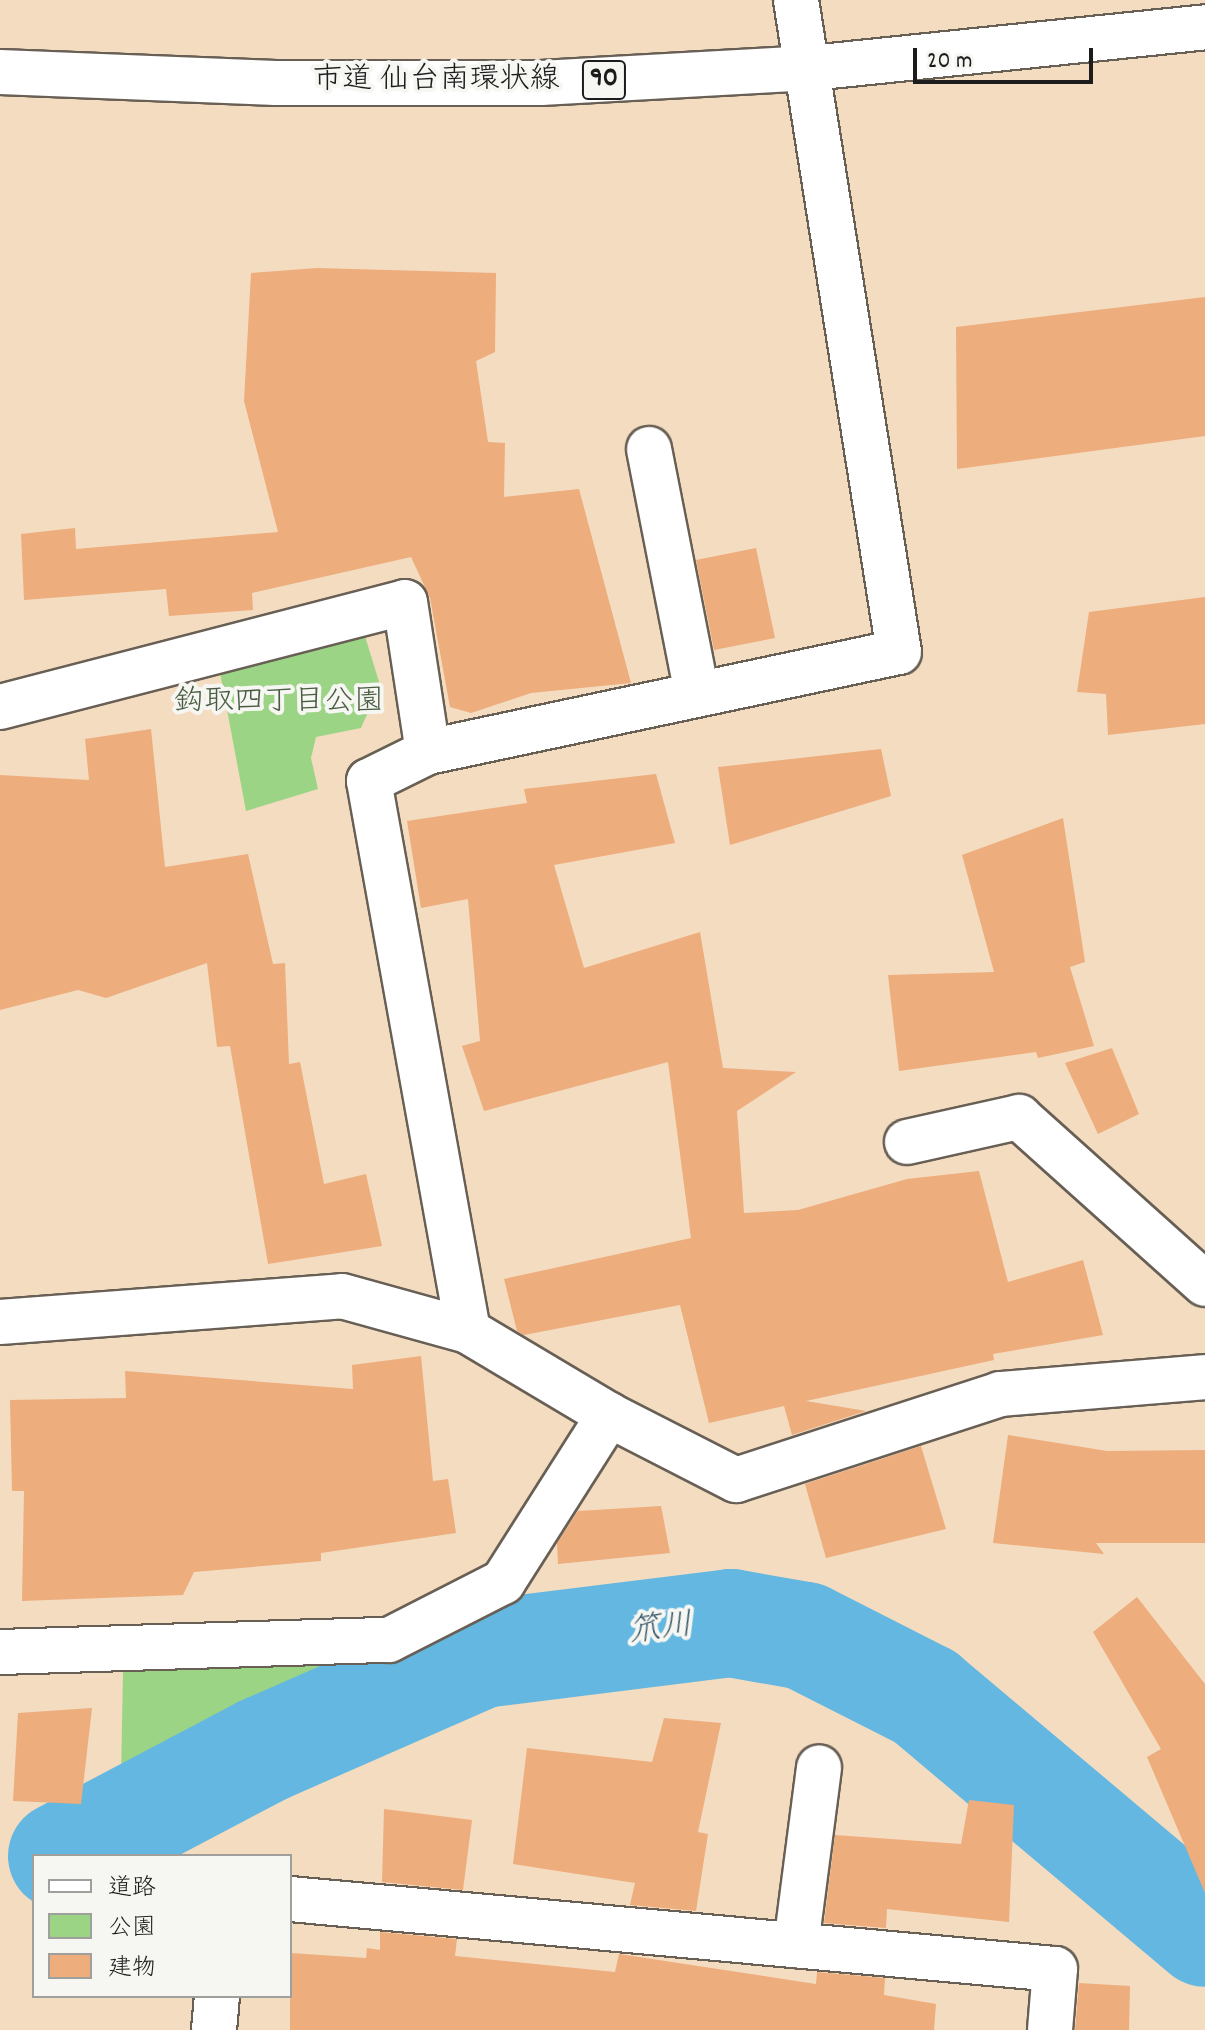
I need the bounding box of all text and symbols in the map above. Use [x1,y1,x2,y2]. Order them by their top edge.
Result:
scale bar [917,32,1097,82]
text: 20 m [927,45,973,79]
road number: 90 [580,56,628,104]
street label: 市道 仙台南環状線 [313,64,559,100]
park label: 鈎取四丁目公園 [174,686,384,722]
water label: 笊川 [627,1608,695,1654]
legend [32,1854,292,1998]
text: 道路 [108,1872,156,1906]
text: 公園 [108,1912,156,1946]
text: 建物 [108,1952,156,1986]

